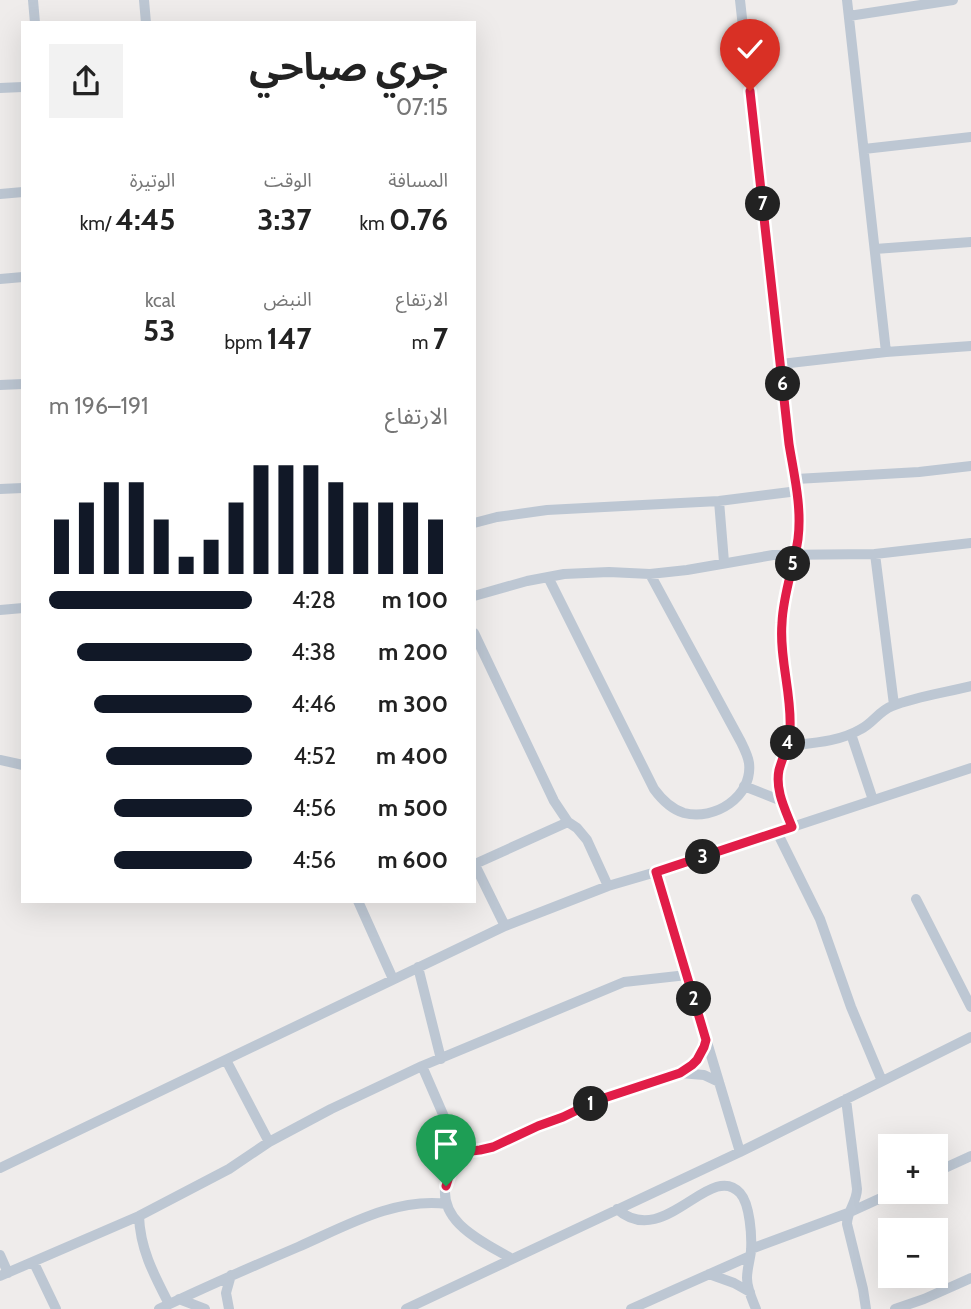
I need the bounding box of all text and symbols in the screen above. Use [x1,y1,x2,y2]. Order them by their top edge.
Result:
pin [720,19,780,91]
icon: check [731,30,769,68]
text: جري صباحي [249,43,448,90]
button: share [49,44,123,118]
text: 07:15 [396,93,448,121]
text: الوتيرة [130,169,175,192]
text: الوقت [264,169,312,192]
text: المسافة [388,169,448,192]
pin: 7 [746,186,780,222]
text: 7 [758,192,767,215]
text: 4:45 [115,201,175,238]
text: 3:37 [257,201,312,238]
text: 0.76 [389,201,448,238]
text: /km [80,212,115,235]
text: km [360,212,389,235]
text: النبض [263,288,312,311]
text: الارتفاع [396,288,448,311]
text: kcal [145,289,175,312]
text: 53 [143,312,175,349]
text: 147 [267,320,312,357]
text: 7 [433,320,448,357]
text: bpm [225,331,267,354]
text: m [412,331,433,354]
pin: 6 [766,366,800,402]
text: 6 [777,372,788,395]
text: 191–196 m [49,392,149,420]
text: الارتفاع [385,402,448,430]
pin: 5 [776,546,810,582]
text: 5 [787,552,798,575]
text: 4:28 [292,586,336,614]
text: 100 m [382,586,448,614]
text: 4:38 [292,638,336,666]
text: 200 m [378,638,448,666]
text: 4:46 [292,690,336,718]
text: 300 m [378,690,448,718]
pin: 4 [770,726,806,760]
text: 4 [782,731,793,754]
text: 4:52 [293,742,336,770]
text: 400 m [376,742,448,770]
text: 4:56 [292,794,336,822]
text: 500 m [378,794,448,822]
pin: 3 [686,840,720,874]
text: 3 [697,845,708,868]
text: 4:56 [292,846,336,874]
text: 600 m [377,846,448,874]
pin: 2 [676,982,712,1016]
text: 2 [688,987,699,1010]
pin: 1 [574,1086,608,1122]
text: 1 [587,1092,594,1115]
pin [416,1114,476,1186]
icon: arrive [427,1125,465,1163]
map controls [878,1134,948,1288]
button: + [878,1134,948,1204]
button: − [878,1218,948,1288]

